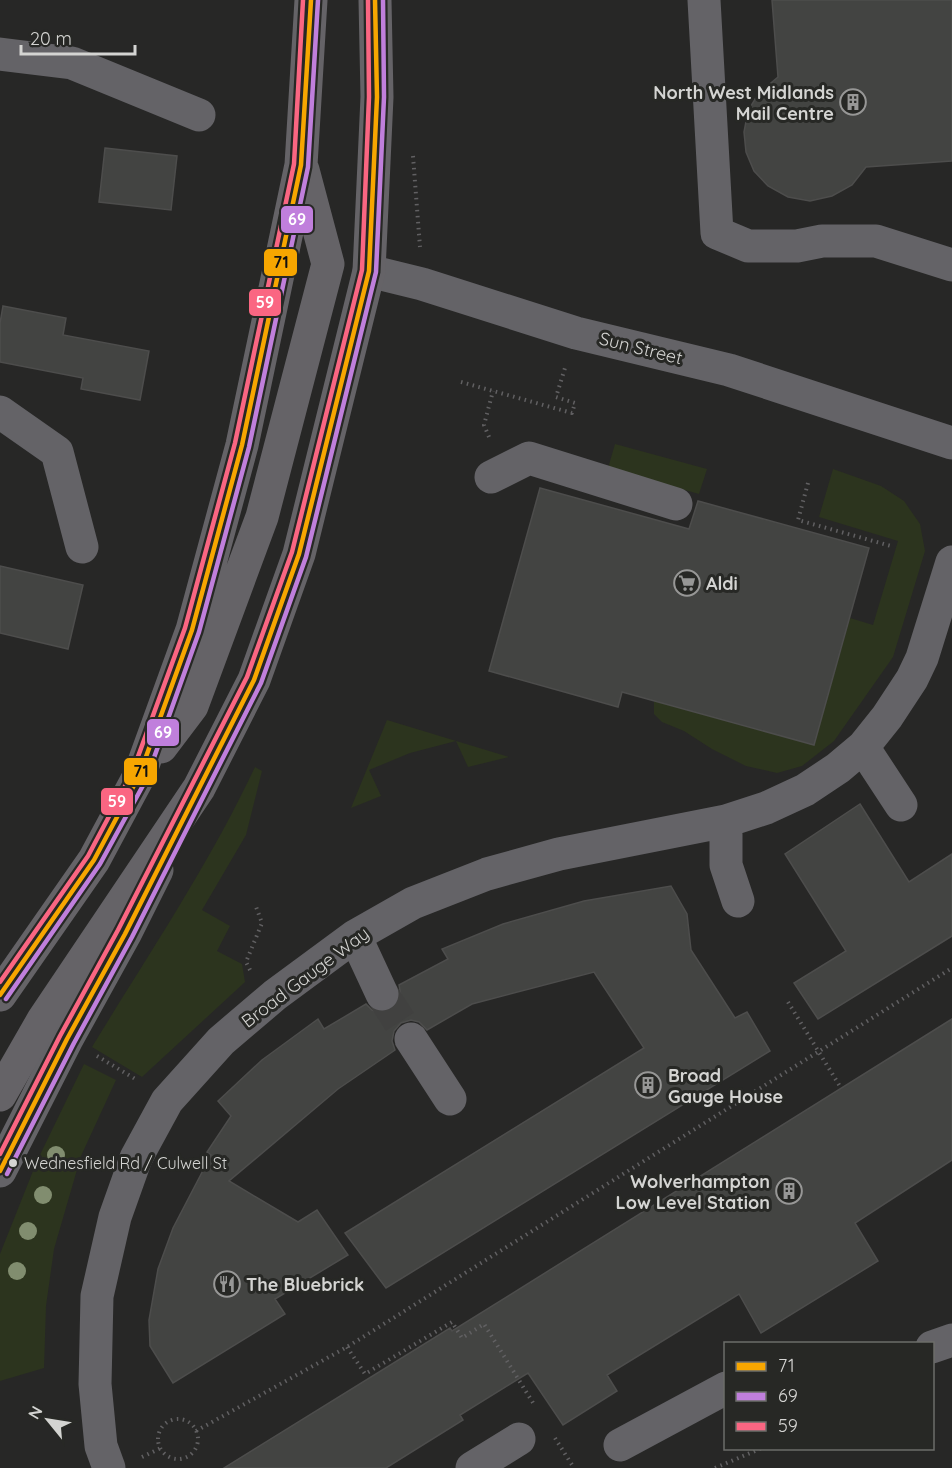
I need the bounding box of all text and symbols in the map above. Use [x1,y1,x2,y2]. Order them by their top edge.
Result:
scale bar [21,18,135,56]
text: 20 m [30,27,72,50]
place label: North West Midlands Mail Centre [653,81,834,125]
building icon: North West Midlands Mail Centre [838,87,868,117]
line badge: 69 [280,205,314,234]
text: 69 [288,209,306,229]
line badge: 71 [263,248,298,277]
text: 71 [273,252,289,272]
line badge: 59 [248,288,282,317]
text: 59 [256,292,274,312]
street label: Sun Street [597,327,685,369]
supermarket icon: Aldi [672,568,702,598]
place label: Aldi [706,572,738,595]
line badge: 69 [146,718,180,747]
text: 69 [154,722,172,742]
line badge: 71 [123,757,158,786]
text: 71 [133,761,149,781]
line badge: 59 [100,787,134,816]
text: 59 [108,791,126,811]
street label: Broad Gauge Way [237,922,373,1032]
place label: Broad Gauge House [668,1064,783,1108]
building icon: Broad Gauge House [633,1070,663,1100]
place label: Wednesfield Rd / Culwell St [24,1153,227,1173]
marker: Wednesfield Rd / Culwell St [7,1157,19,1169]
place label: Wolverhampton Low Level Station [616,1170,770,1214]
building icon: Wolverhampton Low Level Station [774,1176,804,1206]
restaurant icon: The Bluebrick [212,1269,242,1299]
place label: The Bluebrick [246,1273,364,1296]
legend [724,1342,934,1450]
text: 71 [778,1354,795,1377]
text: 69 [778,1384,798,1407]
north arrow [18,1390,78,1450]
text: N [23,1402,47,1423]
text: 59 [778,1414,798,1437]

